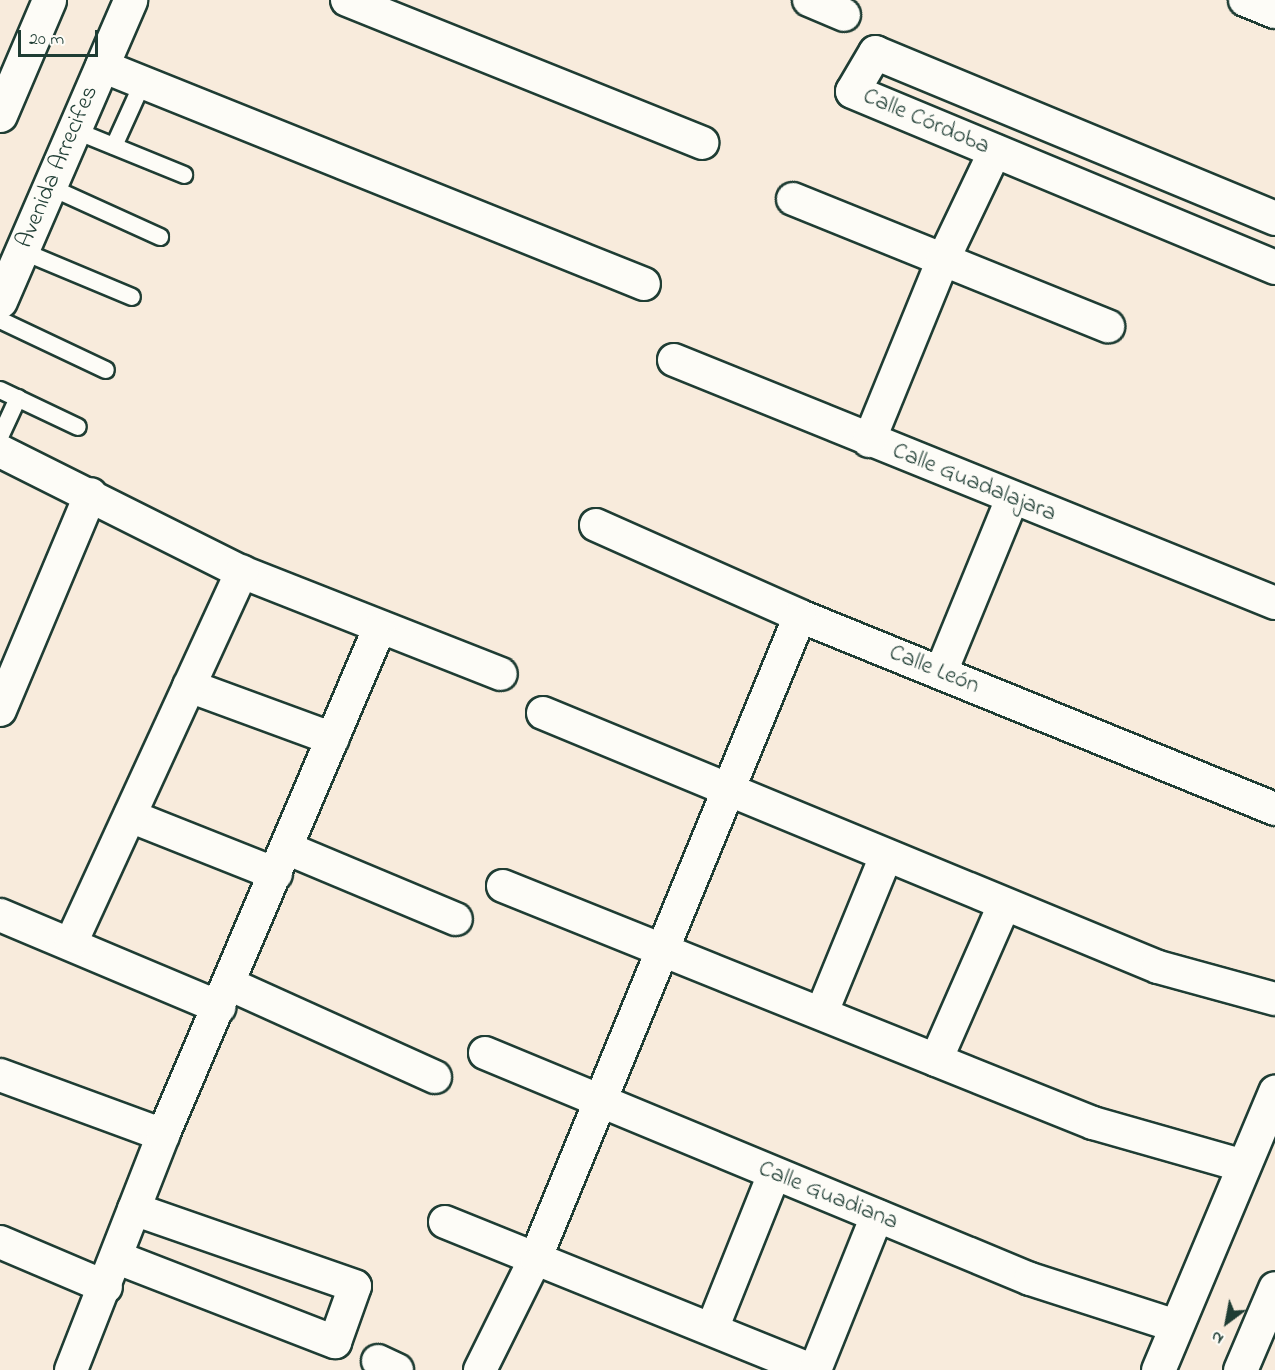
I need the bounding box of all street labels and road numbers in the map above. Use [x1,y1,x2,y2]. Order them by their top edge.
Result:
street label: Avenida Arrecifes [11,81,105,253]
street label: Calle Córdoba [858,82,994,162]
street label: Calle Guadalajara [888,437,1060,529]
street label: Calle León [885,639,983,701]
street label: Calle Guadiana [754,1155,902,1237]

